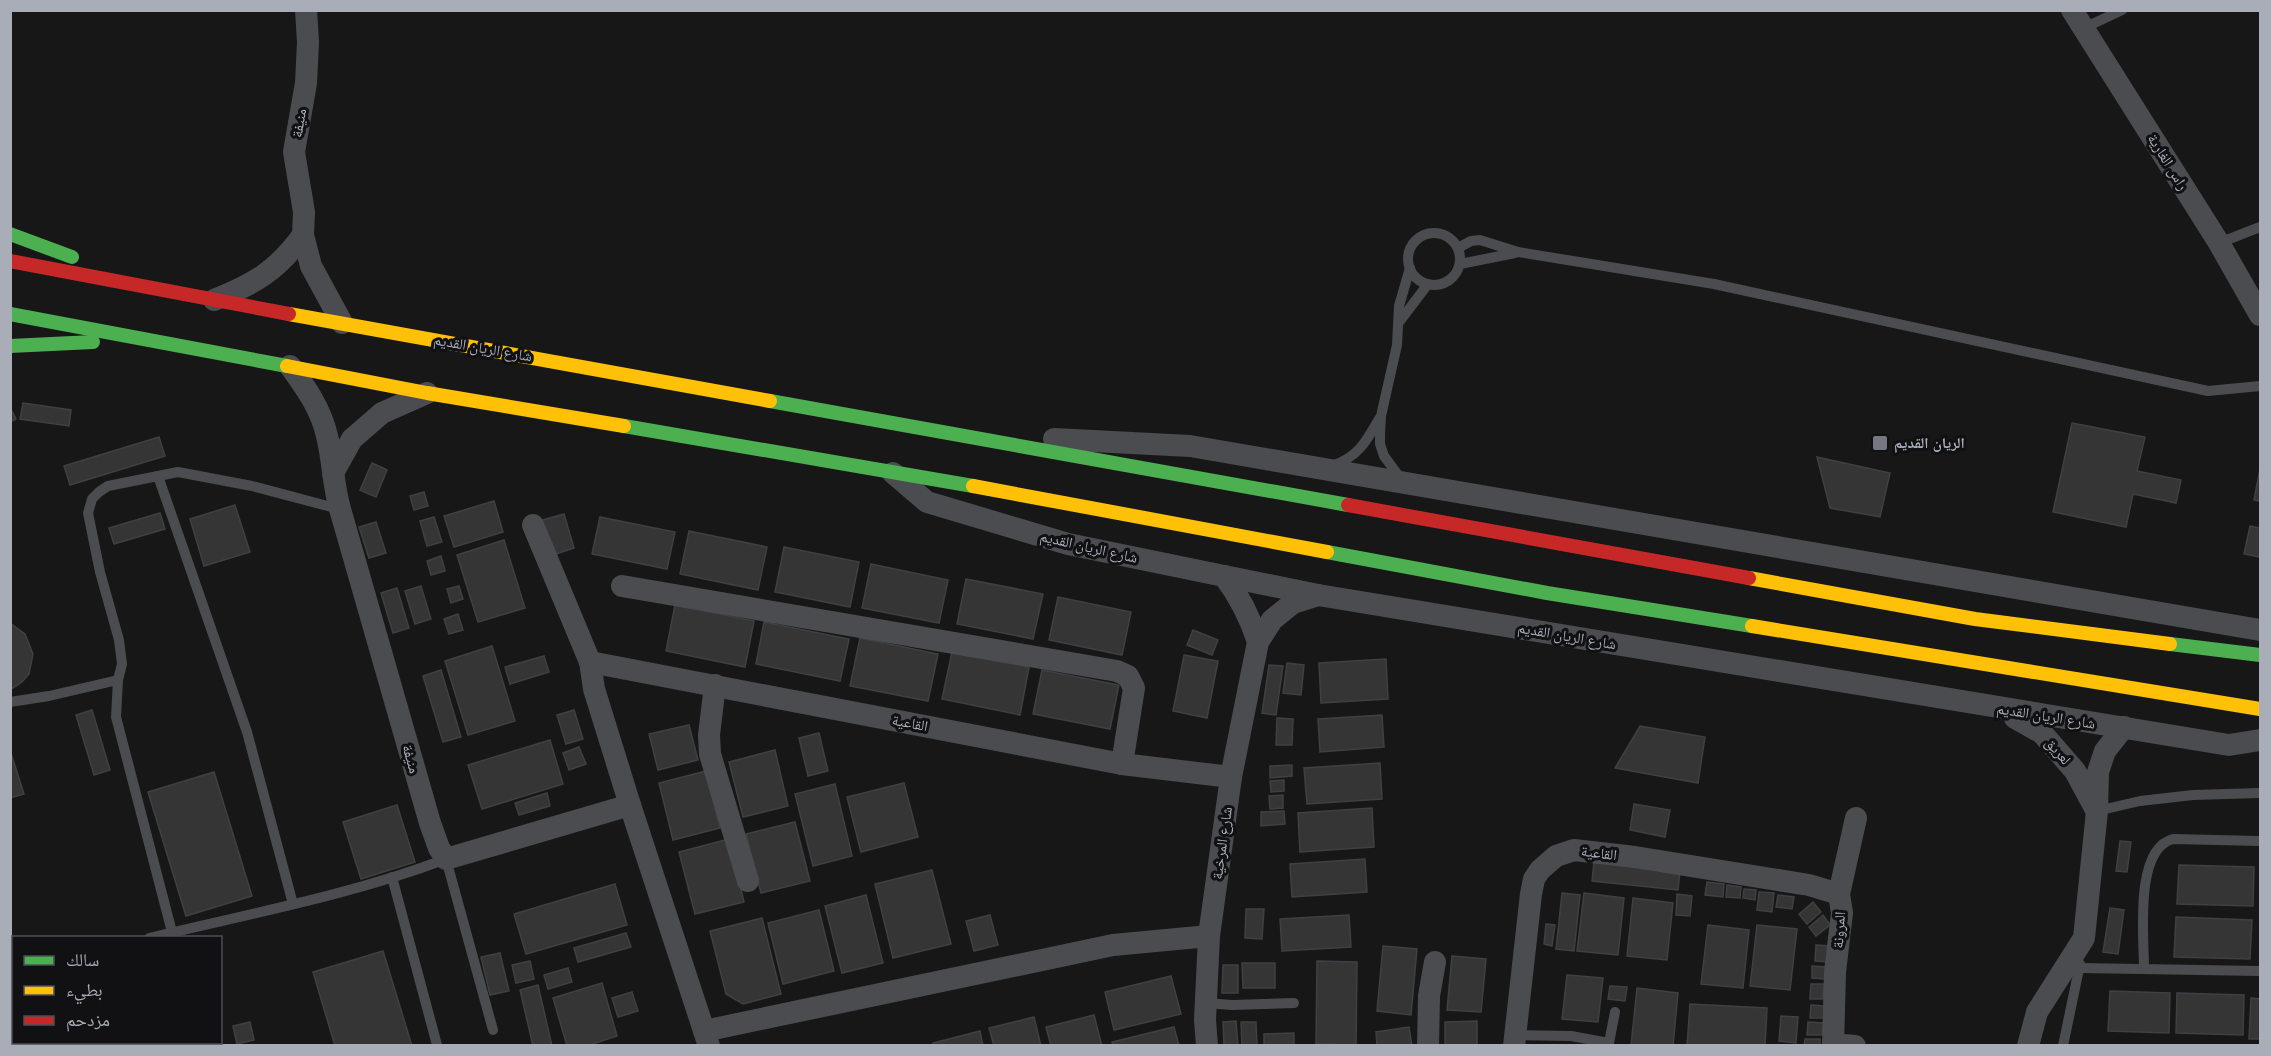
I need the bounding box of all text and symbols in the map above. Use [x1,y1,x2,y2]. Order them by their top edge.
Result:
street label: منيفة [287,107,310,139]
street label: راس الغارية [2143,130,2193,194]
street label: شارع الريان القديم [432,329,534,367]
place label: الريان القديم [1894,433,1965,453]
marker: الريان القديم [1871,434,1889,452]
street label: شارع الريان القديم [1038,526,1140,568]
street label: شارع الريان القديم [1516,617,1618,655]
street label: شارع الريان القديم [1995,698,2097,734]
street label: القاعية [891,710,930,735]
street label: لعريق [2041,733,2075,769]
street label: منيفة [398,742,425,776]
street label: شارع المرخية [1207,805,1237,881]
street label: القاعية [1580,841,1618,864]
street label: المرونة [1828,911,1849,949]
legend [12,936,222,1044]
text: سالك [66,949,99,971]
text: بطيء [66,979,103,1005]
text: مزدحم [66,1009,110,1032]

